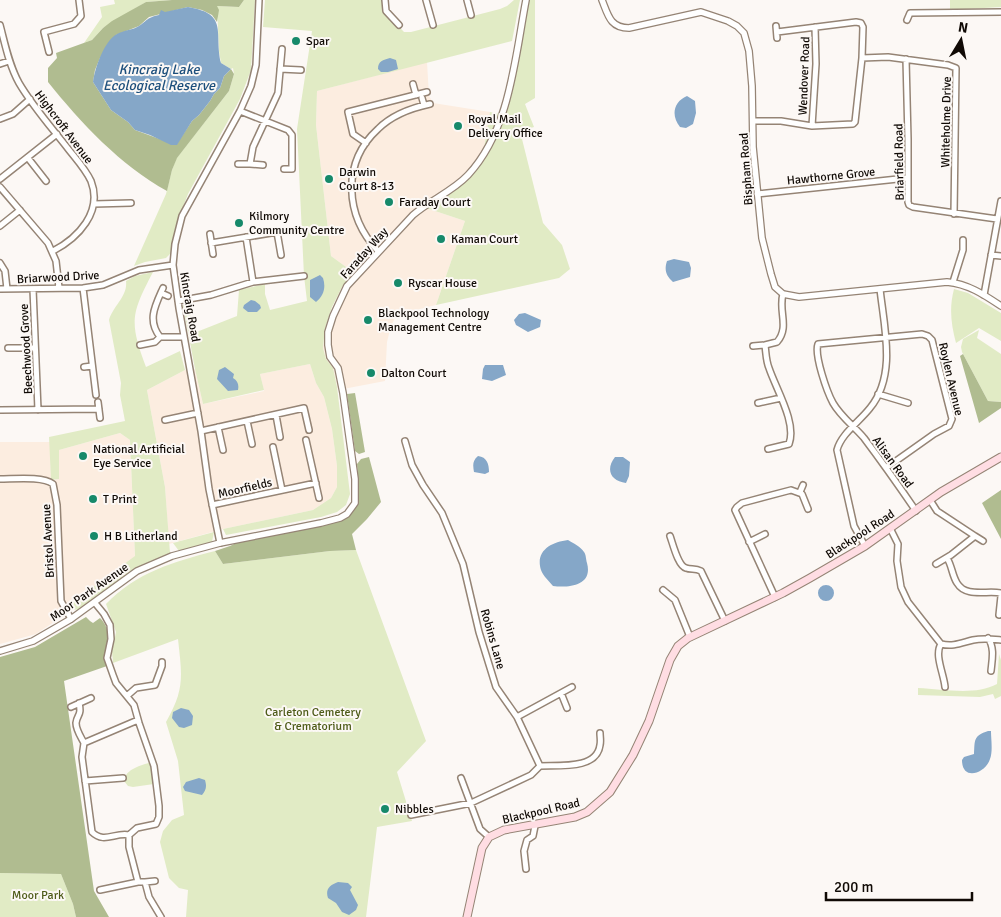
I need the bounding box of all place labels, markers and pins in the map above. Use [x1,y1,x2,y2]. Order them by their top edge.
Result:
place label: Spar [306,34,330,49]
marker: Spar [290,35,302,47]
place label: Royal Mail Delivery Office [468,112,543,141]
marker: Royal Mail Delivery Office [452,120,464,132]
place label: Darwin Court 8-13 [339,165,394,194]
marker: Darwin Court 8-13 [323,173,335,185]
place label: Faraday Court [399,195,471,210]
marker: Faraday Court [383,196,395,208]
place label: Kilmory Community Centre [249,209,344,238]
marker: Kilmory Community Centre [233,217,245,229]
place label: Kaman Court [451,232,518,247]
marker: Kaman Court [435,233,447,245]
place label: Ryscar House [408,276,477,291]
marker: Ryscar House [392,277,404,289]
place label: Blackpool Technology Management Centre [378,306,489,335]
marker: Blackpool Technology Management Centre [362,314,374,326]
place label: Dalton Court [381,366,446,381]
marker: Dalton Court [365,367,377,379]
place label: National Artificial Eye Service [93,442,185,471]
marker: National Artificial Eye Service [77,450,89,462]
place label: T Print [103,492,137,507]
marker: T Print [87,493,99,505]
place label: H B Litherland [104,529,178,544]
marker: H B Litherland [88,530,100,542]
place label: Nibbles [395,802,434,817]
marker: Nibbles [379,803,391,815]

